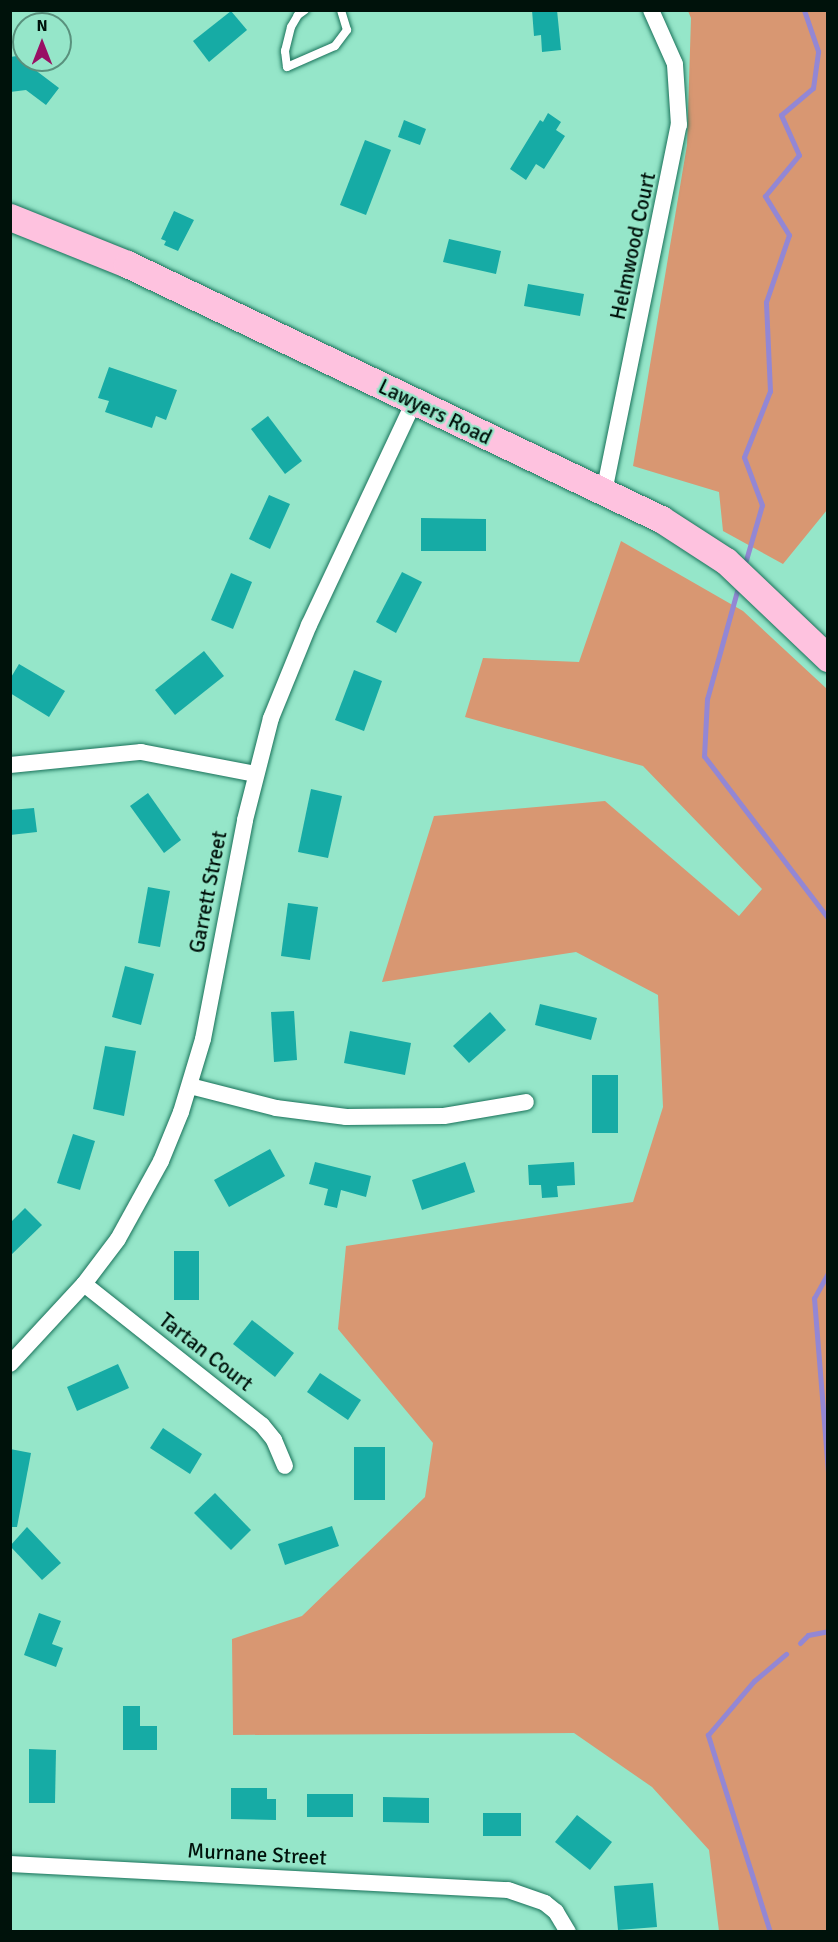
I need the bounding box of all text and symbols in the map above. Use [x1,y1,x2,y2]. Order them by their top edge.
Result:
north arrow [12,12,72,72]
text: N [36,16,48,36]
street label: Helmwood Court [605,170,661,322]
street label: Lawyers Road [374,374,496,450]
street label: Garrett Street [184,829,232,955]
street label: Tartan Court [154,1308,258,1396]
street label: Murnane Street [187,1838,327,1870]

